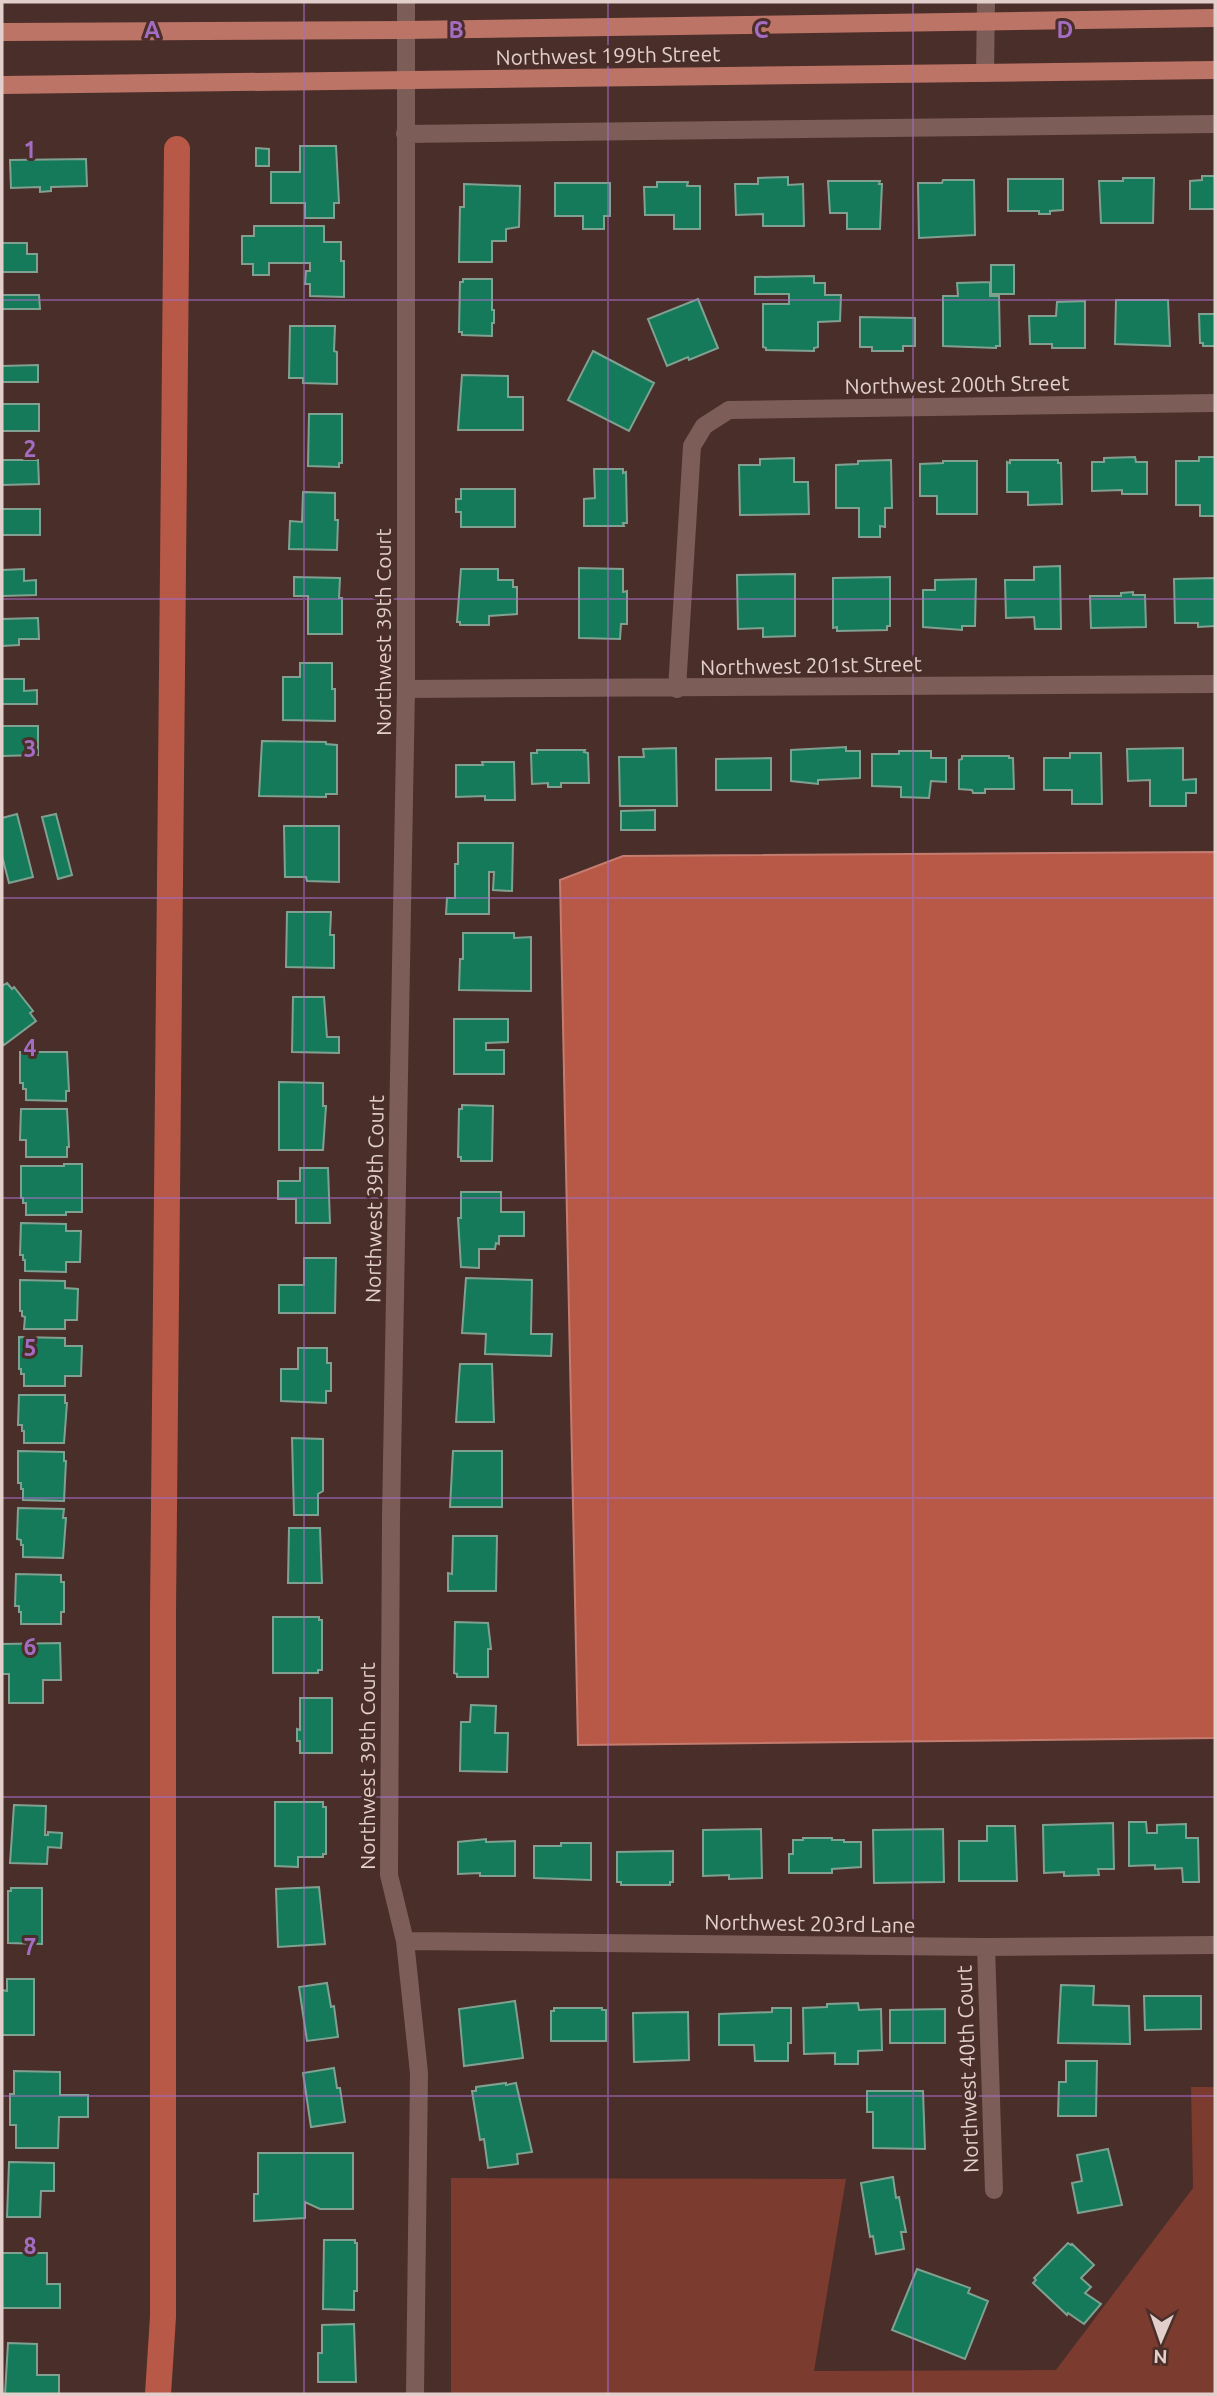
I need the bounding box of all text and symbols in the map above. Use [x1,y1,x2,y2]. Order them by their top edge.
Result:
text: A [144,17,160,42]
text: B [448,17,464,42]
text: C [754,17,769,42]
text: D [1057,17,1073,42]
street label: Northwest 199th Street [495,41,721,69]
text: 1 [24,137,36,162]
street label: Northwest 200th Street [844,370,1070,398]
text: 2 [24,436,36,461]
street label: Northwest 39th Court [371,528,395,736]
street label: Northwest 201st Street [700,651,922,679]
text: 3 [24,736,36,761]
text: 4 [24,1035,37,1060]
street label: Northwest 39th Court [360,1095,388,1303]
text: 5 [24,1335,36,1360]
text: 6 [24,1634,37,1659]
street label: Northwest 39th Court [355,1662,379,1870]
street label: Northwest 203rd Lane [704,1909,916,1937]
text: 7 [24,1934,36,1959]
street label: Northwest 40th Court [951,1965,983,2173]
text: 8 [24,2233,36,2258]
north arrow [1126,2305,1196,2375]
text: N [1153,2346,1168,2368]

